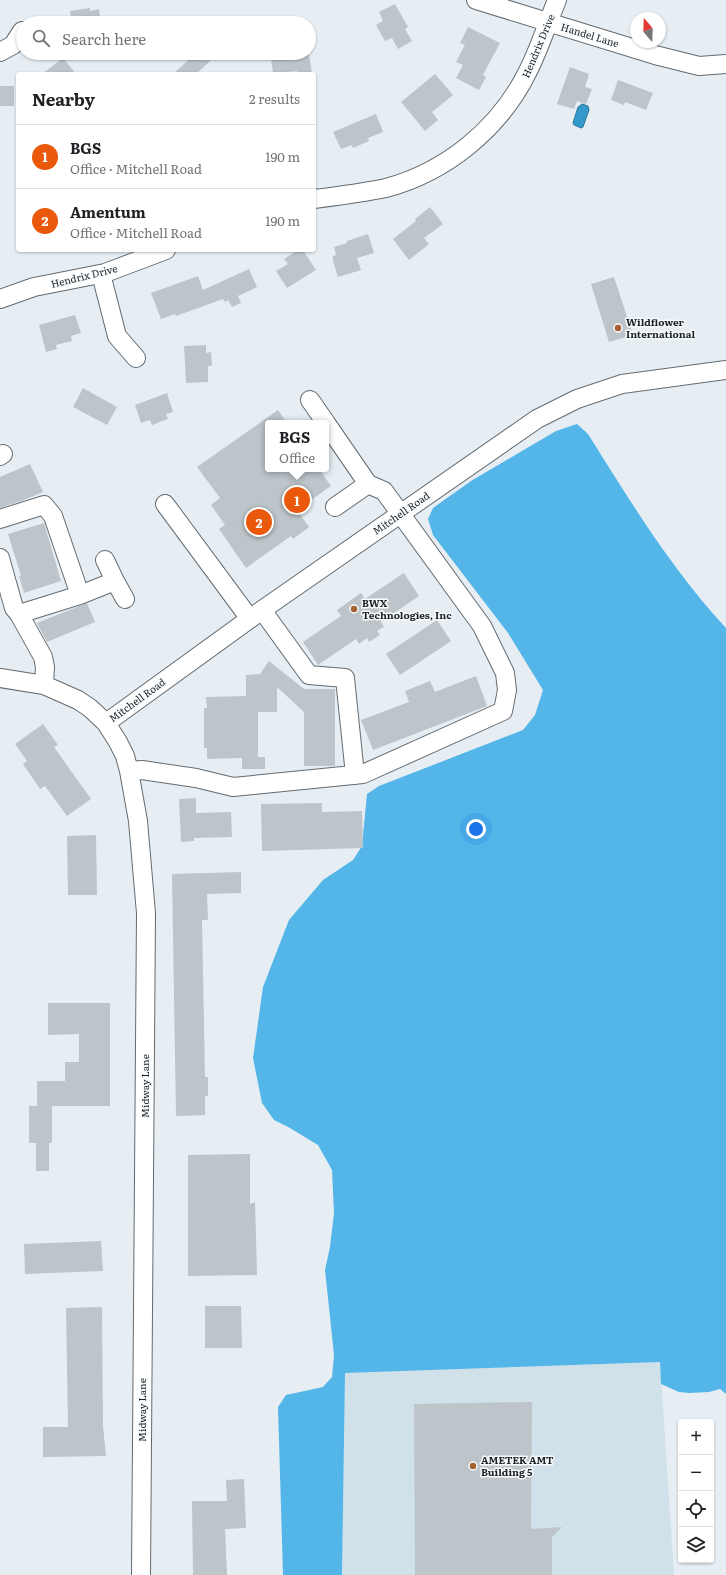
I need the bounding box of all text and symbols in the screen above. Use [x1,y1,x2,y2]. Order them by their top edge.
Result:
street label: Hendrix Drive [517,12,558,80]
north arrow [630,12,666,48]
search box [16,16,316,60]
street label: Handel Lane [559,19,621,50]
icon: search [30,27,52,49]
text: Search here [62,27,146,50]
text: Nearby [32,86,95,111]
text: 2 results [249,89,300,108]
text: BGS [70,136,101,159]
text: 1 [42,147,48,166]
text: 190 m [265,147,300,166]
text: Office · Mitchell Road [70,159,202,178]
text: Amentum [70,200,146,223]
text: 2 [42,211,48,230]
text: 190 m [265,211,300,230]
text: Office · Mitchell Road [70,223,202,242]
street label: Hendrix Drive [49,260,119,291]
place label: Wildflower International [626,314,695,341]
marker: Wildflower International [613,323,623,333]
popup [265,420,329,472]
text: BGS [279,425,310,448]
text: Office [279,448,315,467]
pin: 1 [284,485,310,515]
street label: Mitchell Road [369,487,432,538]
pin: 2 [246,507,272,537]
place label: BWX Technologies, Inc [362,595,452,622]
marker: BWX Technologies, Inc [349,604,359,614]
street label: Mitchell Road [105,674,168,725]
your location [466,819,486,839]
street label: Midway Lane [137,1054,152,1118]
street label: Midway Lane [134,1378,149,1442]
map controls [678,1419,714,1563]
button: + [678,1419,714,1455]
place label: AMETEK AMT Building 5 [481,1452,554,1479]
button: − [678,1455,714,1491]
marker: AMETEK AMT Building 5 [468,1461,478,1471]
button: locate [678,1491,714,1527]
button: layers [678,1527,714,1563]

